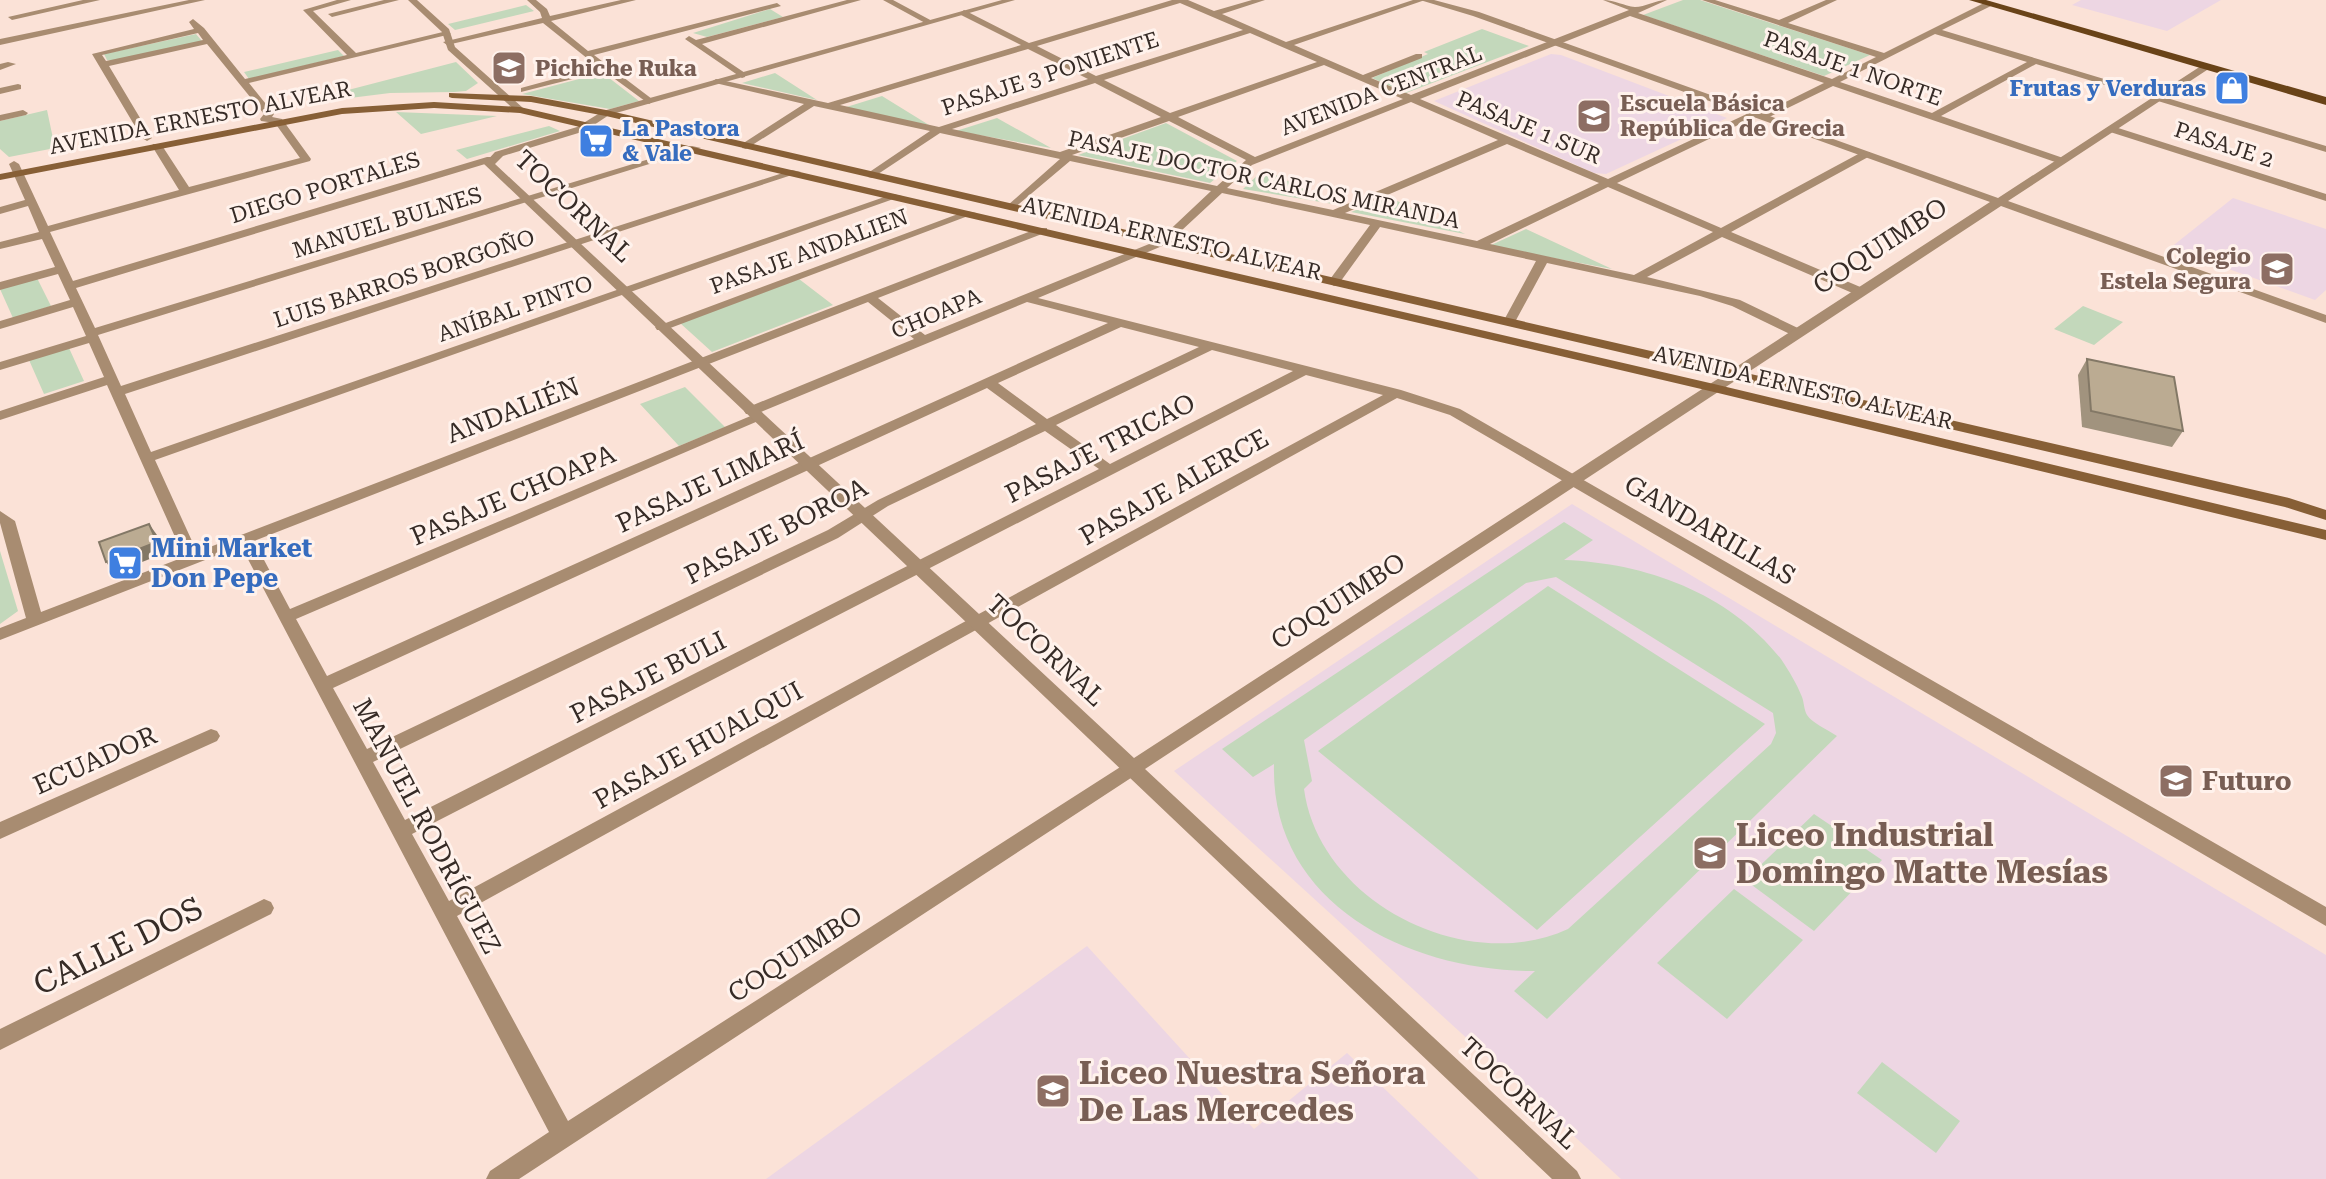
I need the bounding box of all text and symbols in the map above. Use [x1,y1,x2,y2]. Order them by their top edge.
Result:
street label: PASAJE 1 NORTE [1760,26,1945,111]
street label: PASAJE 3 PONIENTE [938,27,1162,120]
street label: AVENIDA CENTRAL [1277,41,1485,140]
school or university icon: Pichiche Ruka [490,49,528,87]
place label: Pichiche Ruka [535,56,697,81]
shop icon: Frutas y Verduras [2213,69,2251,107]
street label: AVENIDA ERNESTO ALVEAR [47,76,353,159]
place label: Frutas y Verduras [2009,76,2206,101]
street label: PASAJE 1 SUR [1453,86,1605,169]
place label: Escuela Básica República de Grecia [1620,91,1845,141]
school or university icon: Escuela Básica República de Grecia [1575,97,1613,135]
place label: La Pastora & Vale [622,116,739,166]
street label: PASAJE 2 [2171,117,2277,172]
supermarket icon: La Pastora & Vale [577,122,615,160]
street label: PASAJE DOCTOR CARLOS MIRANDA [1066,126,1463,233]
street label: TOCORNAL [509,144,639,268]
street label: DIEGO PORTALES [227,147,423,228]
street label: MANUEL BULNES [290,182,485,263]
street label: AVENIDA ERNESTO ALVEAR [1020,192,1324,285]
street label: COQUIMBO [1808,192,1952,300]
street label: PASAJE ANDALIEN [707,204,912,299]
street label: LUIS BARROS BORGOÑO [270,224,538,332]
place label: Colegio Estela Segura [2100,244,2251,294]
school or university icon: Colegio Estela Segura [2258,250,2296,288]
street label: ANÍBAL PINTO [434,269,596,347]
street label: CHOAPA [888,283,985,344]
street label: AVENIDA ERNESTO ALVEAR [1651,341,1955,434]
street label: ANDALIÉN [442,370,584,449]
street label: PASAJE TRICAO [1000,387,1200,509]
street label: PASAJE ALERCE [1074,423,1274,551]
street label: PASAJE LIMARÍ [611,424,809,539]
street label: PASAJE CHOAPA [406,438,620,552]
street label: GANDARILLAS [1619,469,1801,591]
street label: PASAJE BOROA [680,472,872,590]
place label: Mini Market Don Pepe [151,533,313,593]
supermarket icon: Mini Market Don Pepe [106,544,144,582]
street label: COQUIMBO [1266,547,1410,655]
street label: TOCORNAL [981,588,1111,712]
street label: PASAJE BULI [565,625,731,729]
street label: PASAJE HUALQUI [588,675,808,815]
street label: MANUEL RODRÍGUEZ [347,693,508,959]
street label: ECUADOR [29,719,161,801]
school or university icon: Futuro [2157,762,2195,800]
place label: Futuro [2202,766,2292,796]
place label: Liceo Industrial Domingo Matte Mesías [1736,816,2108,891]
school or university icon: Liceo Industrial Domingo Matte Mesías [1691,834,1729,872]
street label: CALLE DOS [27,889,209,1003]
street label: COQUIMBO [723,900,867,1008]
street label: TOCORNAL [1454,1031,1584,1155]
place label: Liceo Nuestra Señora De Las Mercedes [1079,1054,1425,1129]
school or university icon: Liceo Nuestra Señora De Las Mercedes [1034,1072,1072,1110]

